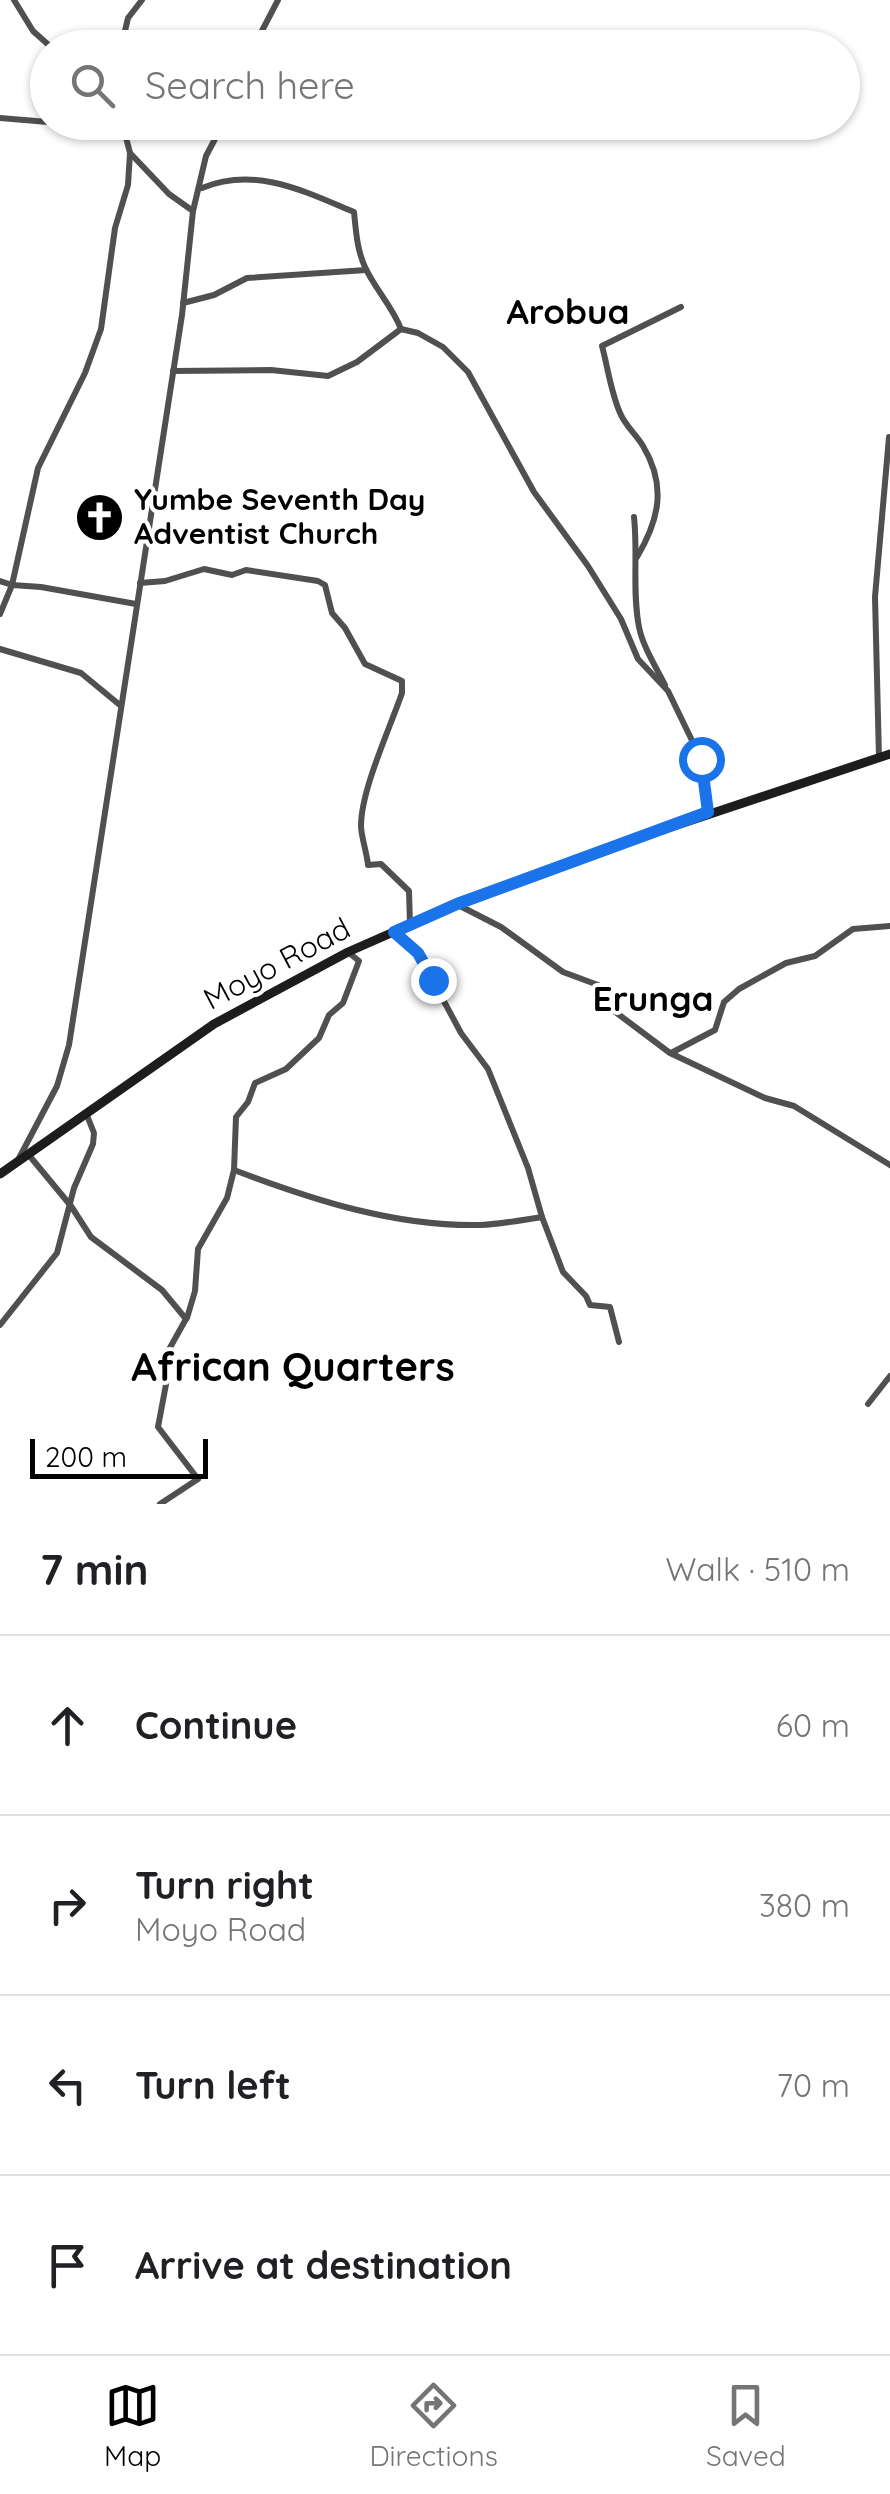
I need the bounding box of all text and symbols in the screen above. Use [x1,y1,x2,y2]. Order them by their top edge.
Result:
search box [30,30,860,140]
icon: search [65,58,120,113]
text: Search here [145,61,355,109]
district label: Arobua [506,289,630,333]
place label: Yumbe Seventh Day Adventist Church [134,480,425,552]
church icon: Yumbe Seventh Day Adventist Church [73,491,125,543]
route start [679,737,725,783]
street label: Moyo Road [197,909,356,1018]
route end [411,958,457,1004]
district label: Erunga [593,976,713,1020]
district label: African Quarters [131,1341,455,1391]
scale bar [30,1434,208,1478]
text: 200 m [45,1439,127,1474]
text: 7 min [40,1543,149,1596]
text: Walk · 510 m [666,1549,850,1589]
icon: ahead [40,1698,95,1753]
text: Continue [135,1701,297,1749]
text: 60 m [776,1705,850,1745]
text: Turn right [135,1861,314,1909]
icon: right [40,1878,95,1933]
text: 380 m [759,1885,850,1925]
text: Moyo Road [135,1909,306,1949]
icon: left [40,2058,95,2113]
text: Turn left [135,2061,291,2109]
text: 70 m [777,2065,850,2105]
icon: arrive [40,2238,95,2293]
text: Arrive at destination [135,2241,512,2289]
tab: Map [104,2378,161,2473]
tab: Directions [369,2378,498,2473]
tab: Saved [706,2378,786,2473]

